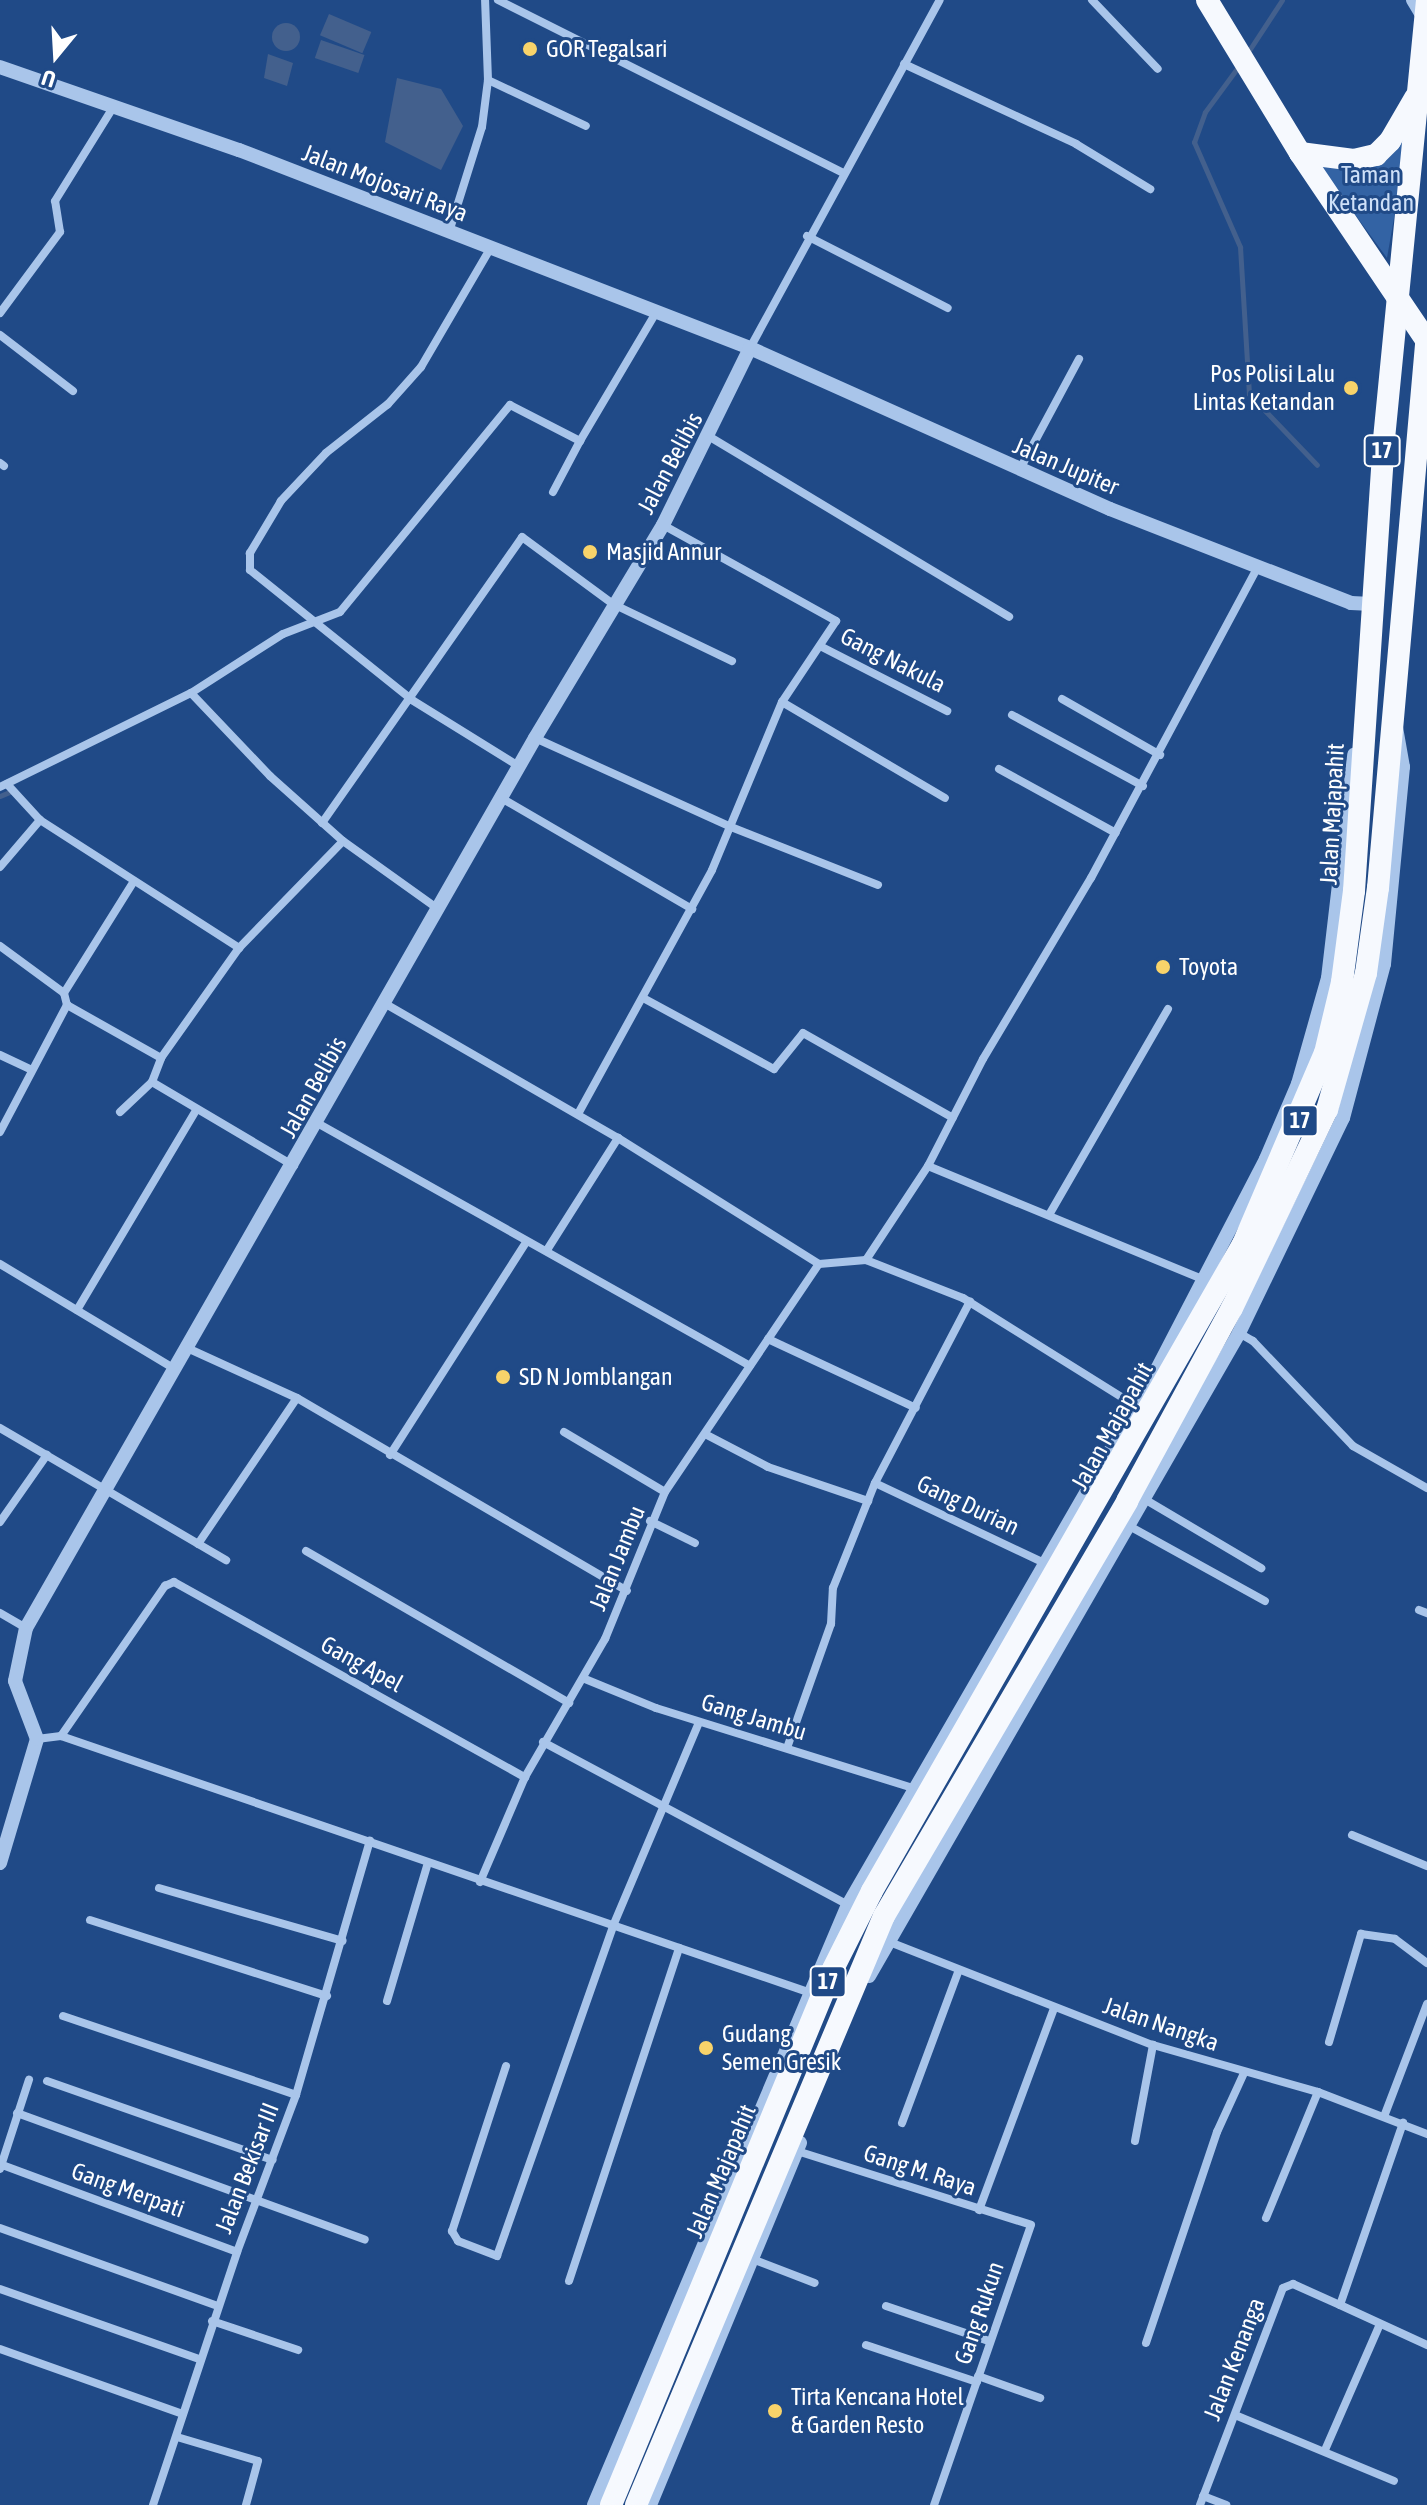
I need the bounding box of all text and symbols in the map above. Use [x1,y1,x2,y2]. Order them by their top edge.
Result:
north arrow [16,16,96,96]
place label: GOR Tegalsari [546,35,668,63]
marker: GOR Tegalsari [521,40,539,58]
text: U [38,64,59,93]
street label: Jalan Mojosari Raya [298,138,472,228]
park label: Taman Ketandan [1328,161,1414,217]
place label: Pos Polisi Lalu Lintas Ketandan [1193,360,1335,416]
marker: Pos Polisi Lalu Lintas Ketandan [1342,379,1360,397]
street label: Jalan Belibis [631,407,709,519]
street label: Jalan Jupiter [1009,431,1123,501]
road number: 17 [1362,433,1402,469]
place label: Masjid Annur [606,538,721,566]
marker: Masjid Annur [581,543,599,561]
street label: Gang Nakula [836,621,950,699]
street label: Jalan Majapahit [1314,742,1350,886]
place label: Toyota [1179,953,1238,981]
marker: Toyota [1154,958,1172,976]
street label: Jalan Belibis [274,1032,352,1142]
road number: 17 [1280,1103,1320,1139]
street label: Jalan Majapahit [1065,1357,1159,1495]
place label: SD N Jomblangan [519,1363,673,1391]
marker: SD N Jomblangan [494,1368,512,1386]
street label: Gang Durian [912,1469,1024,1541]
street label: Jalan Jambu [583,1501,651,1615]
street label: Gang Apel [316,1630,408,1698]
street label: Gang Jambu [698,1687,810,1747]
road number: 17 [808,1964,848,2000]
street label: Jalan Nangka [1099,1991,1223,2057]
place label: Gudang Semen Gresik [722,2020,841,2076]
marker: Gudang Semen Gresik [697,2039,715,2057]
street label: Jalan Bekisar III [209,2099,285,2237]
street label: Jalan Majapahit [680,2100,762,2242]
street label: Gang M. Raya [860,2138,980,2202]
street label: Gang Merpati [68,2156,188,2224]
street label: Gang Rukun [948,2258,1010,2368]
street label: Jalan Kenanga [1197,2294,1271,2424]
place label: Tirta Kencana Hotel & Garden Resto [791,2383,964,2439]
marker: Tirta Kencana Hotel & Garden Resto [766,2402,784,2420]

